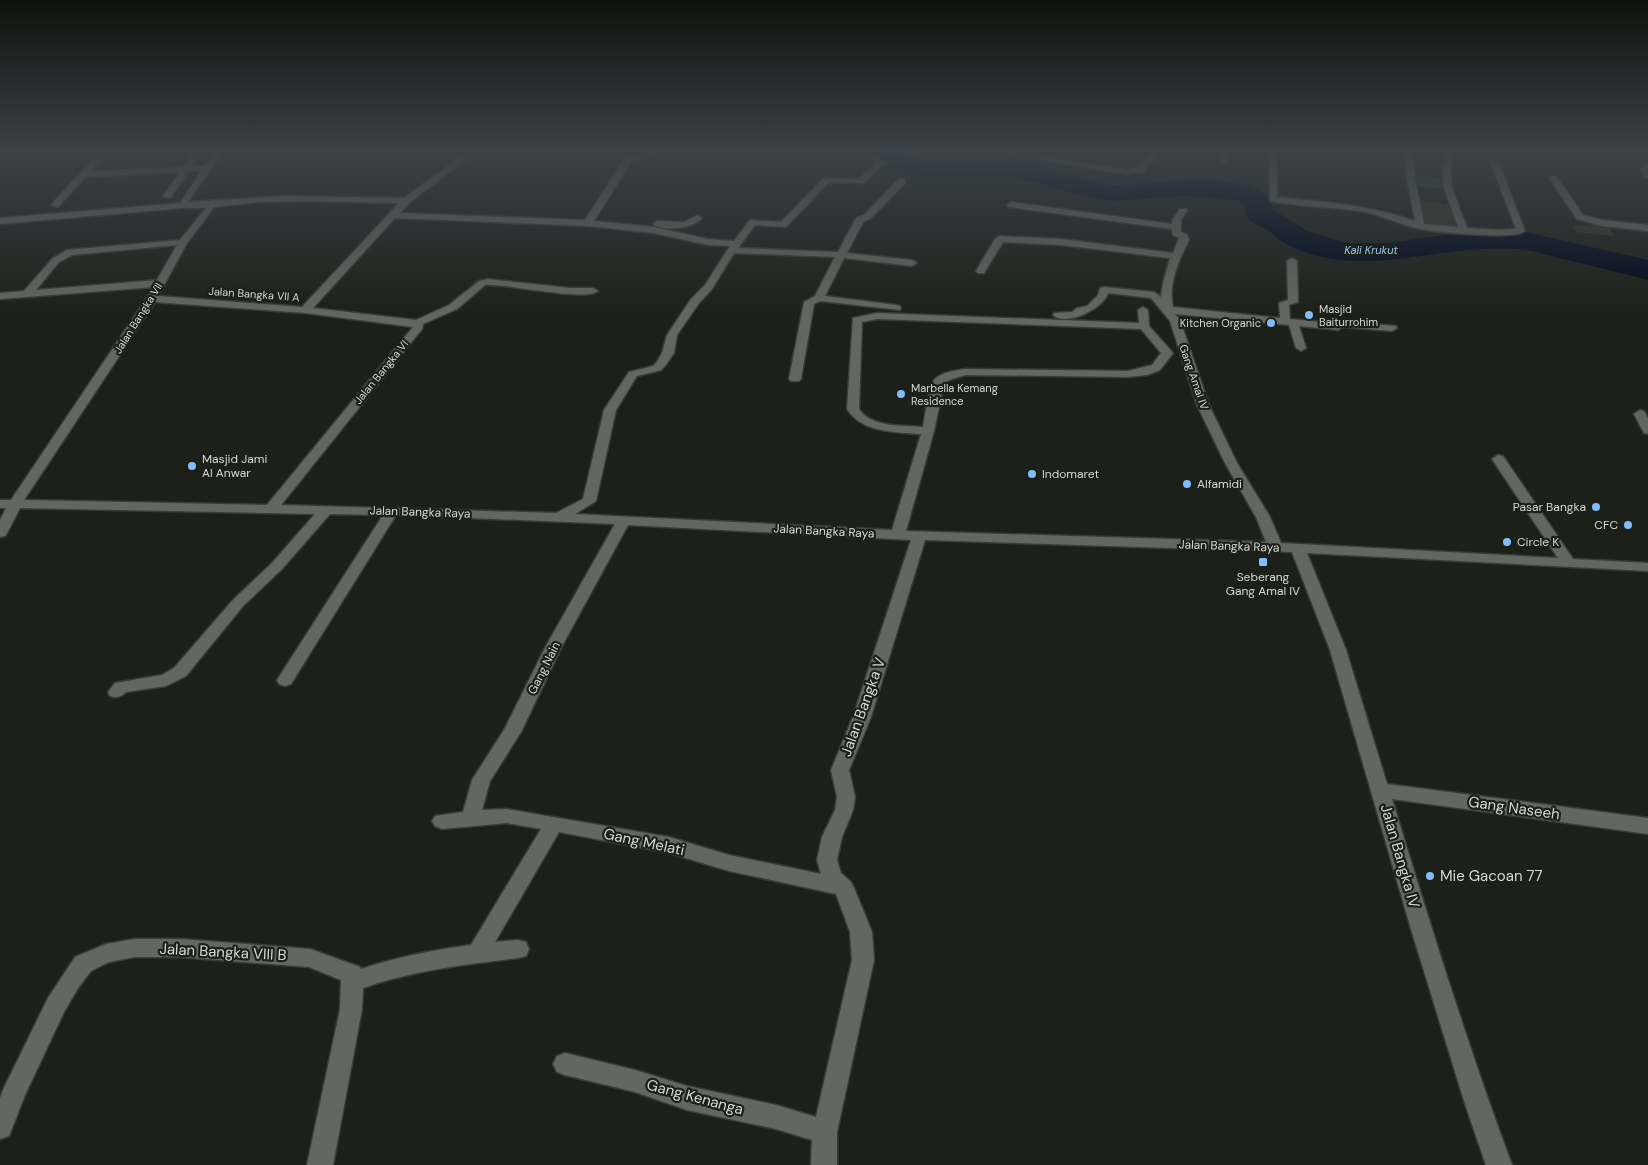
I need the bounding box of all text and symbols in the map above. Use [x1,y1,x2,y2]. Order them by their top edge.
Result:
water label: Kali Krukut [1344,243,1399,257]
street label: Jalan Bangka VII [111,280,165,356]
street label: Jalan Bangka VII A [208,284,300,304]
place label: Masjid Baiturrohim [1319,302,1378,329]
marker: Masjid Baiturrohim [1303,309,1315,321]
place label: Kitchen Organic [1180,316,1261,330]
marker: Kitchen Organic [1265,317,1277,329]
street label: Jalan Bangka VI [351,337,411,407]
street label: Gang Amal IV [1176,343,1212,412]
place label: Marbella Kemang Residence [911,381,998,408]
marker: Marbella Kemang Residence [895,388,907,400]
place label: Masjid Jami Al Anwar [202,451,267,481]
marker: Masjid Jami Al Anwar [186,460,198,472]
place label: Indomaret [1042,466,1099,482]
marker: Indomaret [1026,468,1038,480]
place label: Alfamidi [1197,476,1242,492]
marker: Alfamidi [1181,478,1193,490]
place label: Pasar Bangka [1513,499,1586,515]
marker: Pasar Bangka [1590,501,1602,513]
street label: Jalan Bangka Raya [369,502,471,522]
place label: CFC [1594,517,1618,533]
marker: CFC [1622,519,1634,531]
street label: Jalan Bangka Raya [773,520,875,542]
place label: Circle K [1517,534,1559,550]
street label: Jalan Bangka Raya [1178,536,1280,556]
marker: Circle K [1501,536,1513,548]
marker: Seberang Gang Amal IV [1257,556,1269,568]
place label: Seberang Gang Amal IV [1226,569,1300,599]
street label: Gang Nain [524,639,564,697]
street label: Jalan Bangka V [836,655,890,759]
street label: Gang Naseeh [1467,792,1561,824]
street label: Jalan Bangka IV [1376,802,1424,910]
street label: Gang Melati [602,824,686,860]
place label: Mie Gacoan 77 [1440,866,1543,886]
marker: Mie Gacoan 77 [1424,870,1436,882]
street label: Jalan Bangka VIII B [159,939,287,965]
street label: Gang Kenanga [645,1075,745,1119]

